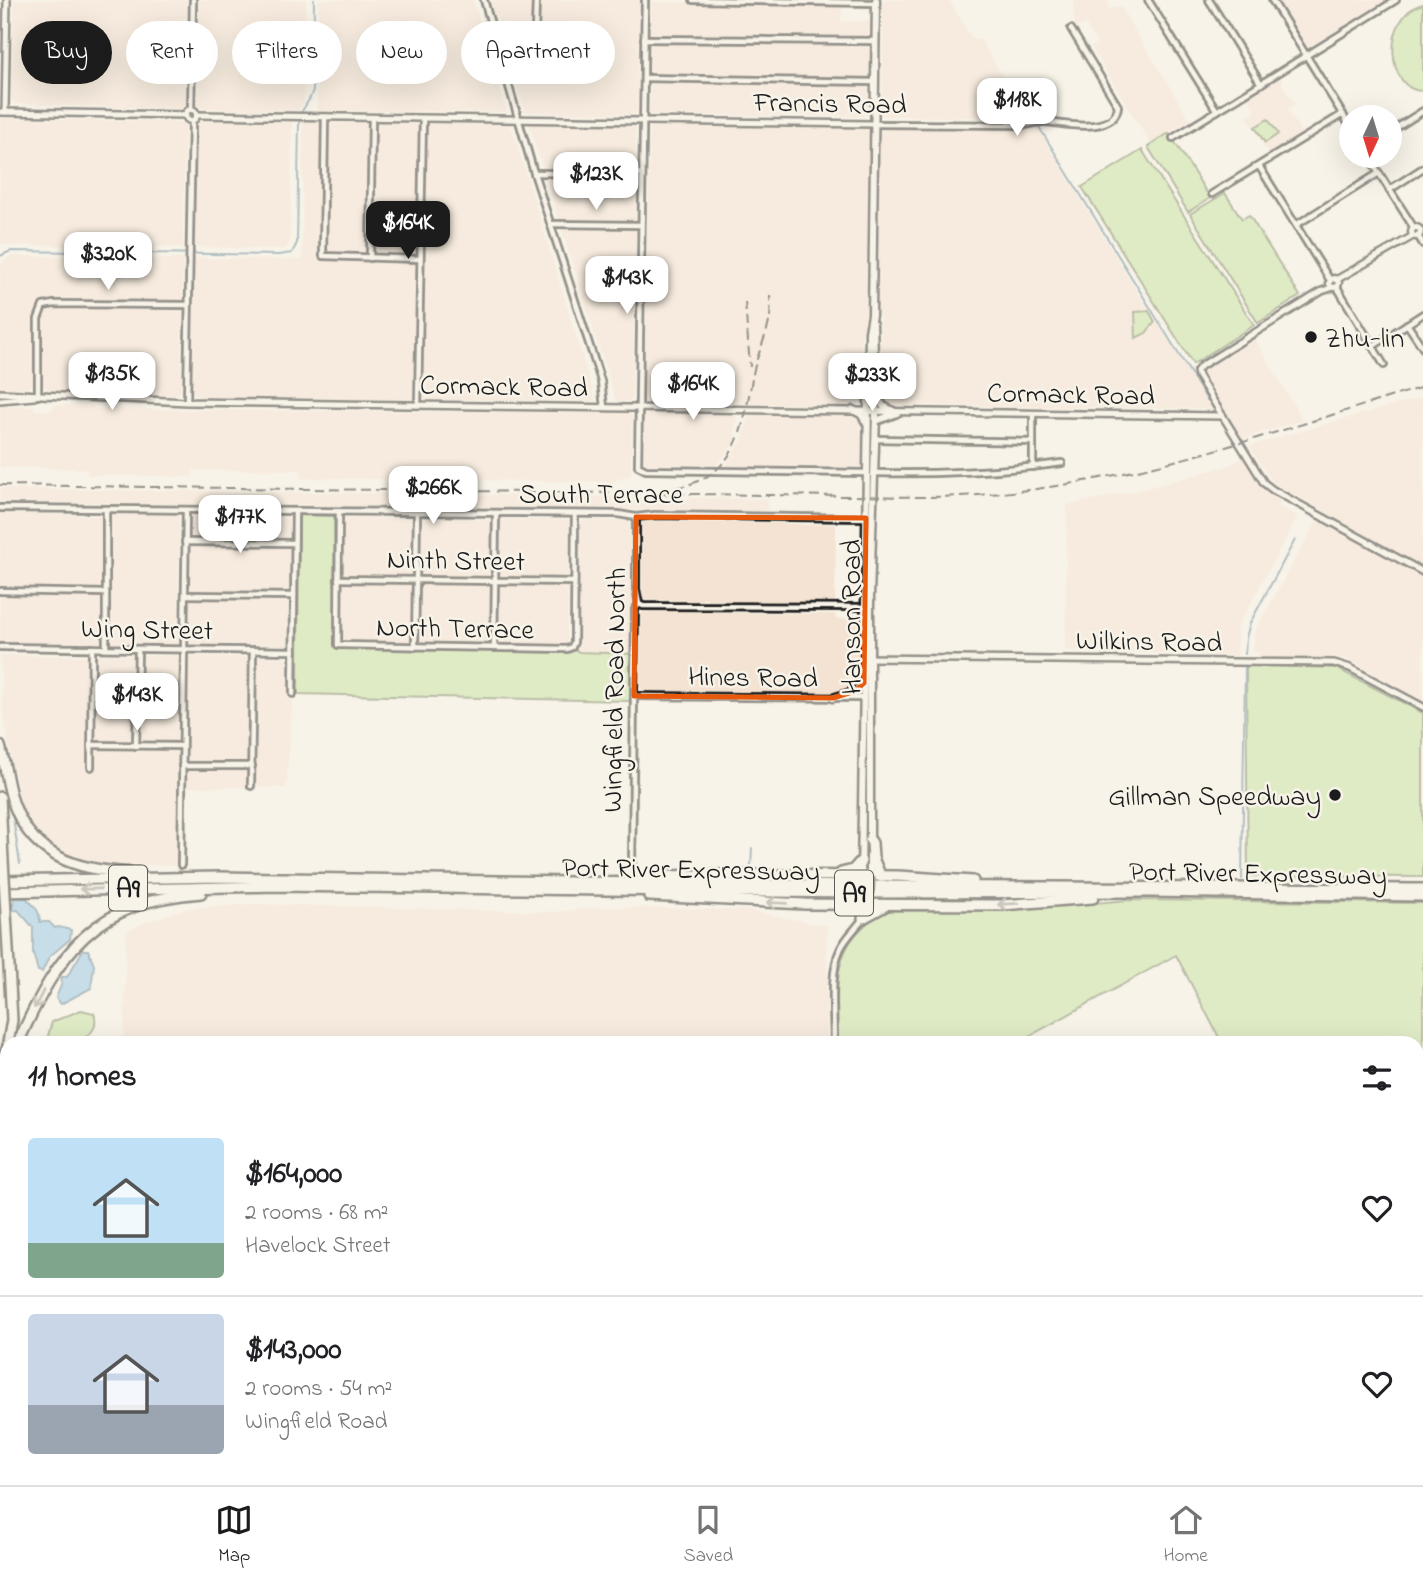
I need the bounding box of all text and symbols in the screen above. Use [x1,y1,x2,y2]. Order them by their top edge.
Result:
chip: Buy [21,21,112,84]
chip: Rent [126,21,218,84]
chip: Filters [232,21,342,84]
chip: New [356,21,447,84]
chip: Apartment [461,21,615,84]
pin: $118K [968,78,1066,138]
street label: Francis Road [752,84,907,127]
text: $118K [993,84,1041,117]
north arrow [1339,105,1402,168]
map controls [1339,105,1402,168]
pin: $123K [547,152,645,212]
text: $123K [569,158,623,191]
pin: $164K [359,202,457,261]
text: $164K [382,207,434,240]
pin: $320K [59,232,157,292]
text: $320K [80,238,136,271]
pin: $143K [578,256,676,316]
text: $143K [601,262,653,295]
place label: Zhu-lin [1325,320,1404,361]
marker: Zhu-lin [1303,329,1319,345]
pin: $135K [63,352,161,412]
pin: $233K [823,354,921,413]
text: $135K [84,358,140,391]
text: $233K [844,359,900,392]
pin: $164K [644,362,742,422]
street label: Cormack Road [420,367,589,410]
text: $164K [667,368,719,401]
street label: Cormack Road [987,375,1156,418]
pin: $266K [384,466,482,526]
text: $266K [405,472,461,505]
street label: South Terrace [519,476,684,517]
pin: $177K [191,496,289,555]
text: $177K [214,501,266,534]
street label: Hanson Road [833,539,874,695]
street label: Ninth Street [387,541,525,584]
street label: Wingfield Road North [594,567,639,813]
street label: North Terrace [376,609,535,652]
street label: Wing Street [81,610,213,653]
street label: Wilkins Road [1076,622,1223,665]
street label: Hines Road [688,658,818,701]
pin: $143K [88,674,186,733]
text: $143K [111,679,163,712]
place label: Gillman Speedway [1108,778,1321,819]
marker: Gillman Speedway [1327,787,1343,803]
street label: Port River Expressway [562,849,820,894]
street label: Port River Expressway [1129,853,1387,898]
road number: A9 [109,866,147,911]
road number: A9 [835,870,873,916]
one-way arrow [78,883,101,896]
one-way arrow [766,897,789,910]
one-way arrow [997,898,1020,911]
one-way arrow [31,988,45,1009]
text: 11 homes [28,1056,136,1100]
icon: filters [1358,1059,1396,1097]
text: $164,000 [245,1153,342,1197]
icon: home [84,1166,168,1250]
icon: heart [1358,1189,1396,1227]
text: 2 rooms · 68 m² [245,1197,388,1230]
text: Havelock Street [245,1230,390,1263]
text: $143,000 [245,1329,341,1373]
icon: home [84,1342,168,1426]
icon: heart [1358,1365,1396,1403]
text: 2 rooms · 54 m² [245,1373,392,1406]
text: Wingfield Road [245,1406,388,1439]
tab: Map [215,1501,253,1570]
tab: Saved [684,1501,733,1570]
tab: Home [1164,1501,1208,1570]

